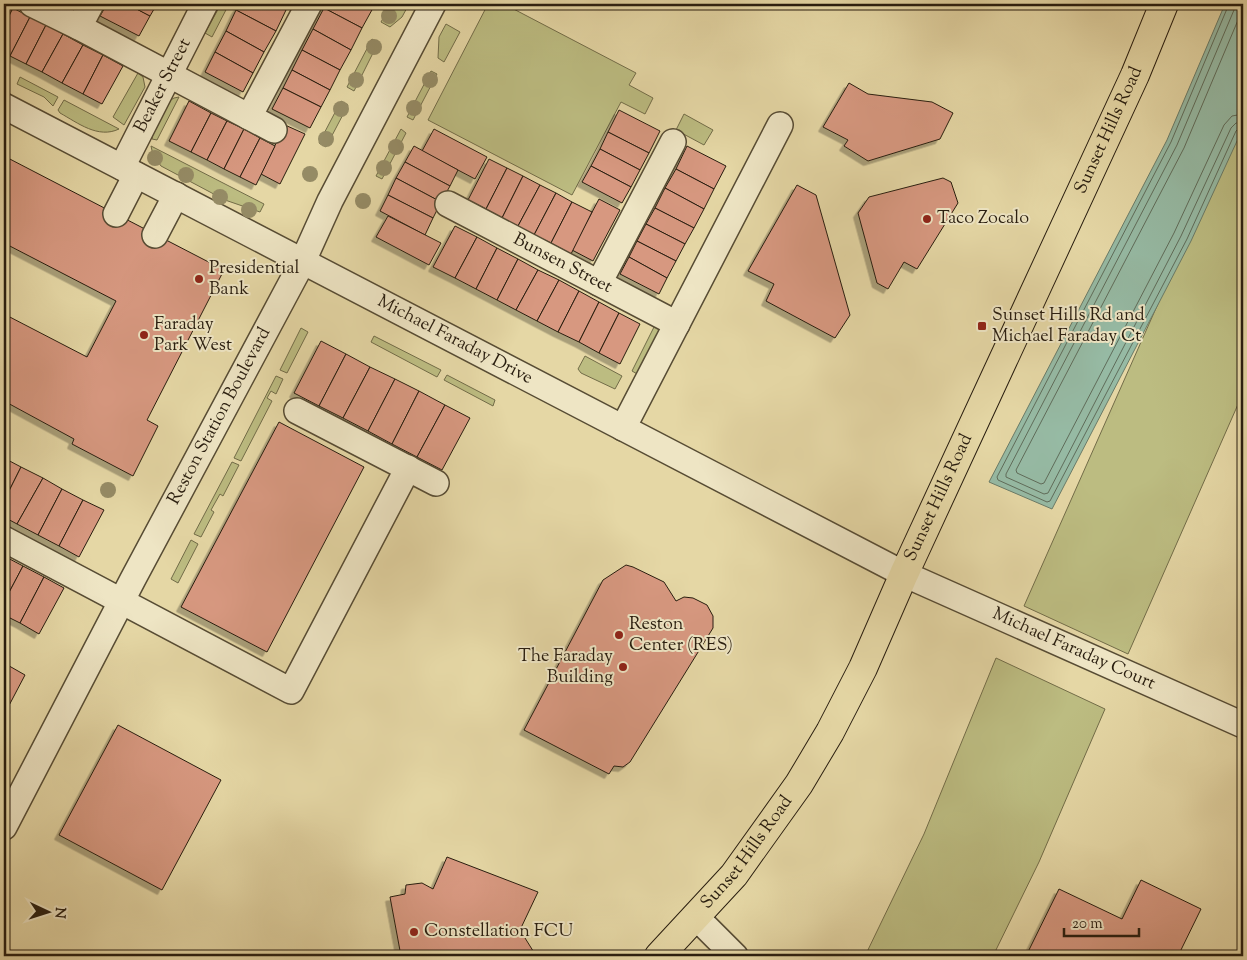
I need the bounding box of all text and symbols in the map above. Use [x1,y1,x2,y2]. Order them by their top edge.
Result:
street label: Beaker Street [128,34,198,138]
street label: Sunset Hills Road [1069,63,1150,199]
place label: Taco Zocalo [937,206,1029,232]
marker: Taco Zocalo [921,213,933,225]
street label: Bunsen Street [508,227,616,301]
place label: Presidential Bank [209,256,300,303]
marker: Presidential Bank [193,273,205,285]
street label: Michael Faraday Drive [372,289,537,392]
place label: Sunset Hills Rd and Michael Faraday Ct [992,303,1145,350]
place label: Faraday Park West [154,312,232,359]
marker: Sunset Hills Rd and Michael Faraday Ct [976,320,988,332]
street label: Reston Station Boulevard [162,323,278,510]
marker: Faraday Park West [138,329,150,341]
street label: Sunset Hills Road [898,430,980,566]
street label: Michael Faraday Court [988,602,1159,697]
place label: Reston Center (RES) [629,612,733,659]
marker: Reston Center (RES) [613,629,625,641]
place label: The Faraday Building [518,644,613,691]
marker: The Faraday Building [617,661,629,673]
street label: Sunset Hills Road [695,790,800,916]
north arrow [22,888,72,938]
scale bar [1064,905,1140,937]
text: N [49,906,69,919]
text: 20 m [1072,914,1103,935]
place label: Constellation FCU [424,919,573,945]
marker: Constellation FCU [408,926,420,938]

